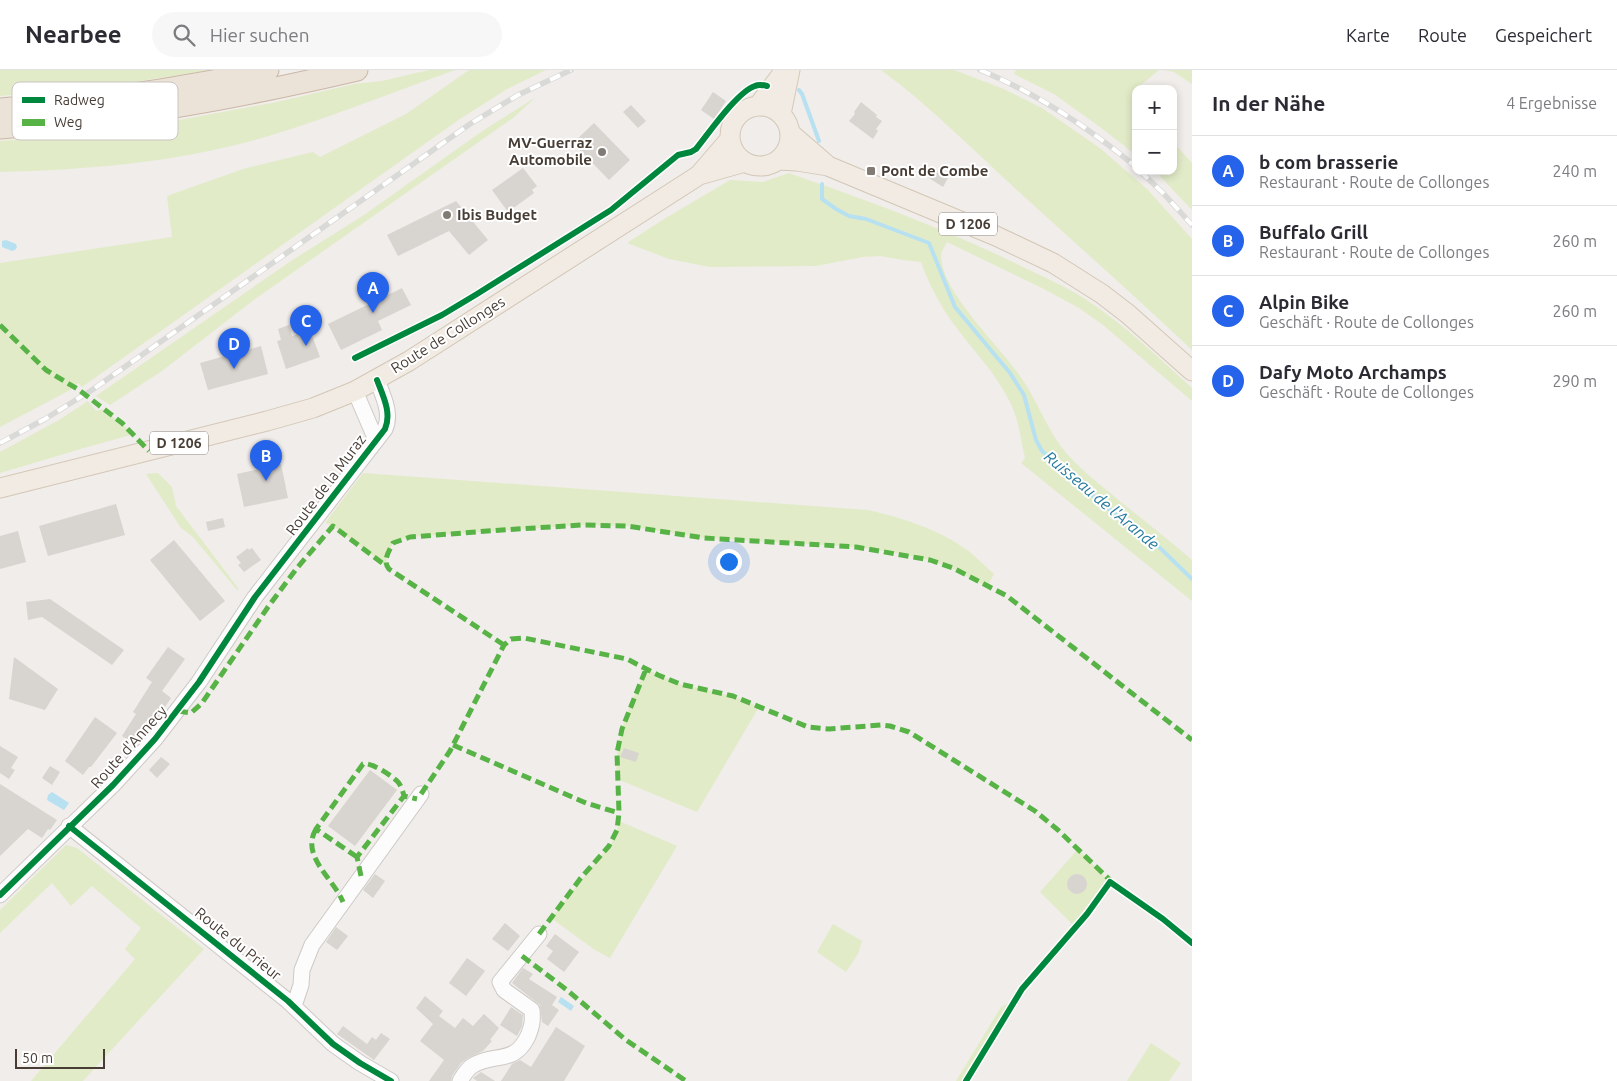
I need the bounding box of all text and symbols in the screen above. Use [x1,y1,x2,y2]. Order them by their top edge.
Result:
search box [152,12,502,57]
text: Nearbee [25,21,122,48]
icon: search [170,21,198,49]
text: Hier suchen [210,24,310,46]
text: Karte [1346,25,1390,45]
text: Route [1418,25,1467,45]
text: Gespeichert [1495,25,1592,45]
legend [12,82,178,140]
map controls [1132,85,1177,175]
button: + [1132,85,1177,130]
text: In der Nähe [1212,91,1325,115]
text: Radweg [54,92,105,108]
text: 4 Ergebnisse [1506,94,1597,112]
text: Weg [54,114,83,130]
button: − [1132,130,1177,175]
place label: MV-Guerraz Automobile [508,134,592,168]
marker: MV-Guerraz Automobile [596,146,608,158]
text: b com brasserie [1259,151,1398,173]
place label: Pont de Combe [881,162,988,179]
text: A [1222,162,1234,180]
text: 240 m [1552,162,1597,180]
marker: Pont de Combe [865,165,877,177]
text: Restaurant · Route de Collonges [1259,173,1489,191]
place label: Ibis Budget [457,206,537,223]
marker: Ibis Budget [441,209,453,221]
road number: D 1206 [939,212,997,236]
text: Buffalo Grill [1259,221,1368,243]
text: B [1223,232,1233,250]
text: 260 m [1552,232,1597,250]
text: Restaurant · Route de Collonges [1259,243,1489,261]
pin: A [357,272,389,313]
text: Alpin Bike [1259,291,1349,313]
street label: Route de Collonges [388,293,508,377]
text: C [1223,302,1233,320]
text: 260 m [1552,302,1597,320]
pin: C [290,305,322,346]
text: Geschäft · Route de Collonges [1259,313,1474,331]
pin: D [218,328,250,369]
text: Dafy Moto Archamps [1259,361,1447,383]
text: D [1222,372,1234,390]
text: 290 m [1552,372,1597,390]
text: Geschäft · Route de Collonges [1259,383,1474,401]
street label: Route de la Muraz [282,431,369,538]
road number: D 1206 [150,432,208,454]
pin: B [250,440,282,481]
water label: Ruisseau de l'Arande [1041,447,1163,553]
your location [716,549,742,575]
street label: Route d'Annecy [87,702,170,791]
street label: Route du Prieur [192,904,285,984]
scale bar [15,1046,105,1069]
text: 50 m [22,1050,53,1066]

